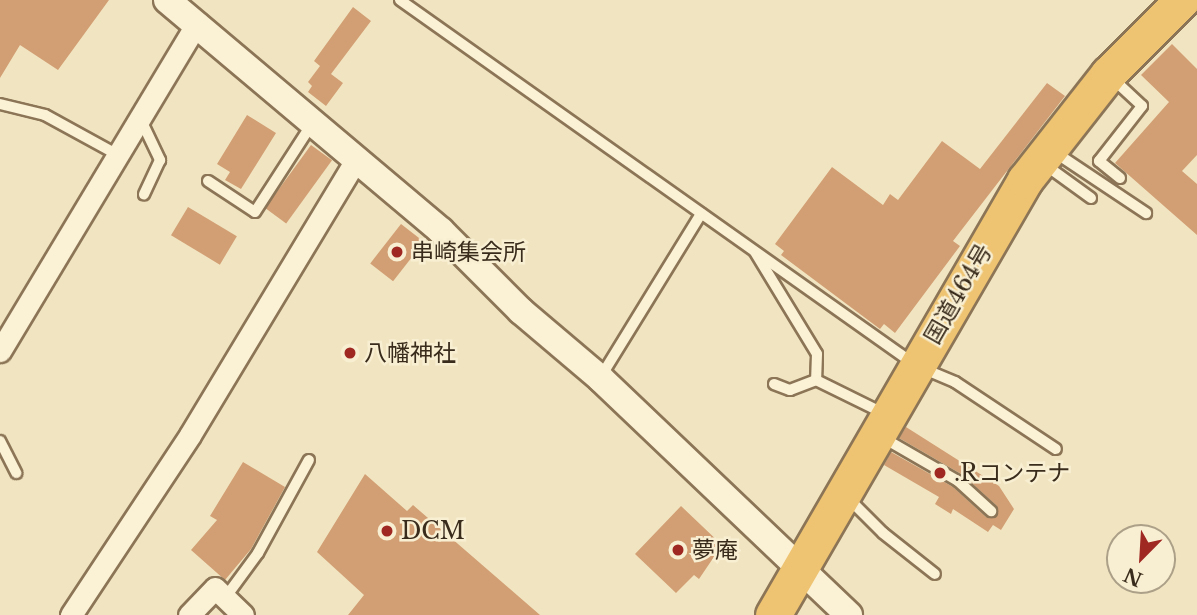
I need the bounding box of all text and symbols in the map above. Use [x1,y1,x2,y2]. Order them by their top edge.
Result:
place label: 串崎集会所 [411,238,526,266]
street label: 国道464号 [918,239,998,349]
marker: 串崎集会所 [389,244,405,260]
place label: 八幡神社 [364,339,456,367]
marker: 八幡神社 [342,345,358,361]
place label: .Rコンテナ [954,459,1070,487]
marker: .Rコンテナ [932,465,948,481]
place label: DCM [401,517,465,545]
marker: DCM [379,523,395,539]
north arrow [1106,524,1176,594]
place label: 夢庵 [692,536,738,564]
marker: 夢庵 [670,542,686,558]
text: N [1120,563,1146,591]

